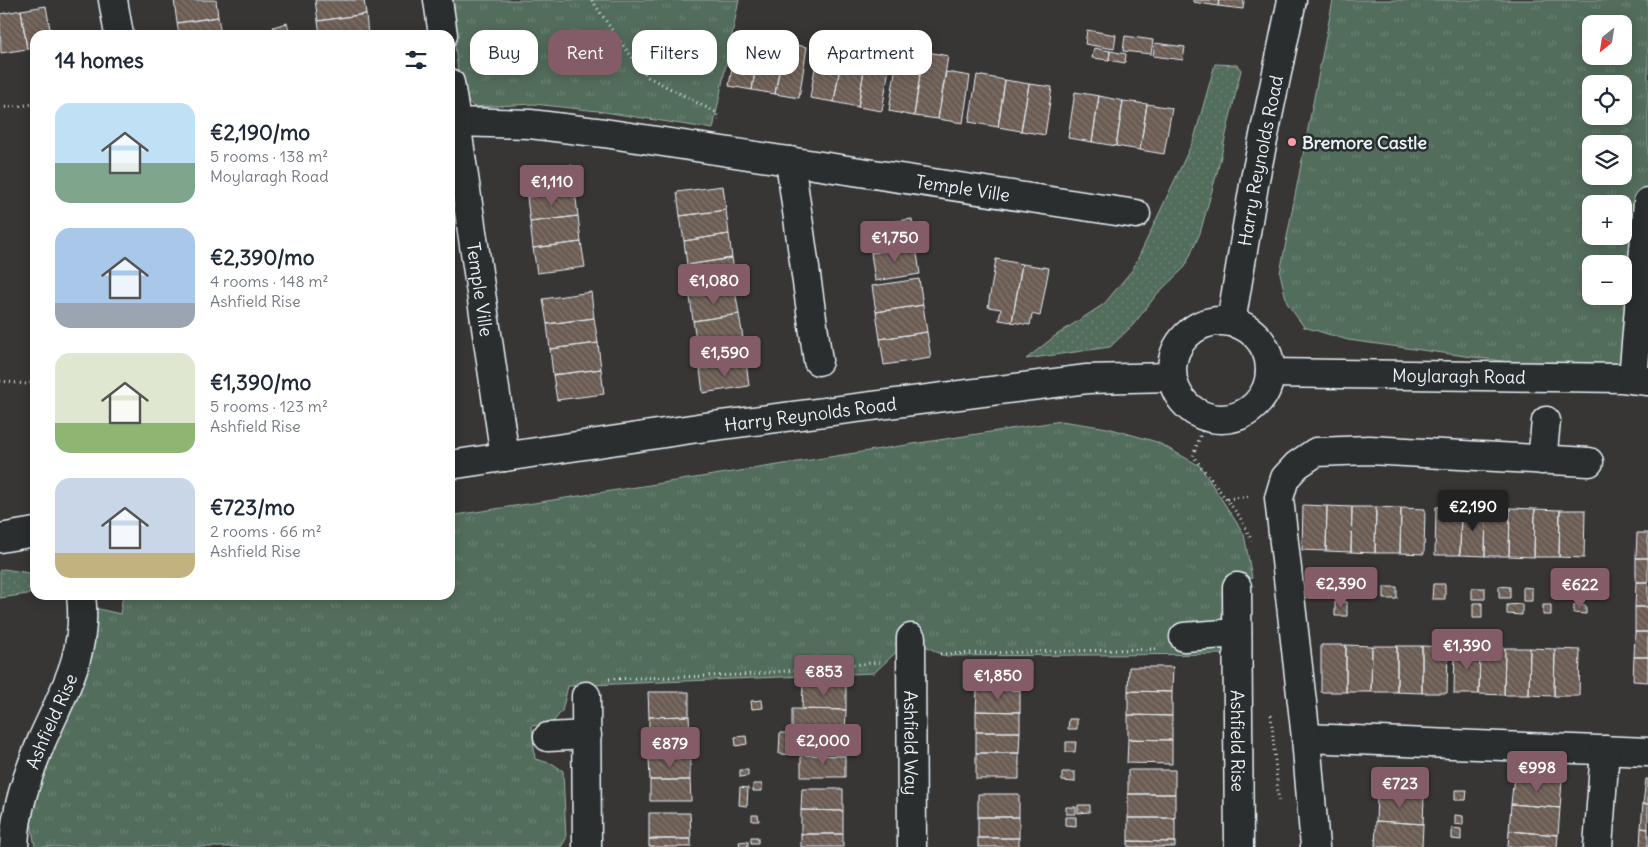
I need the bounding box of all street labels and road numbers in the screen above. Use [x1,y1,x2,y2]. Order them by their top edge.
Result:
street label: Harry Reynolds Road [1232,73,1288,248]
street label: Temple Ville [914,169,1012,206]
street label: Temple Ville [462,241,499,338]
street label: Moylaragh Road [1392,363,1526,388]
street label: Harry Reynolds Road [723,392,898,436]
street label: Ashfield Rise [20,670,82,772]
street label: Ashfield Rise [1226,690,1250,792]
street label: Ashfield Way [900,691,923,795]

